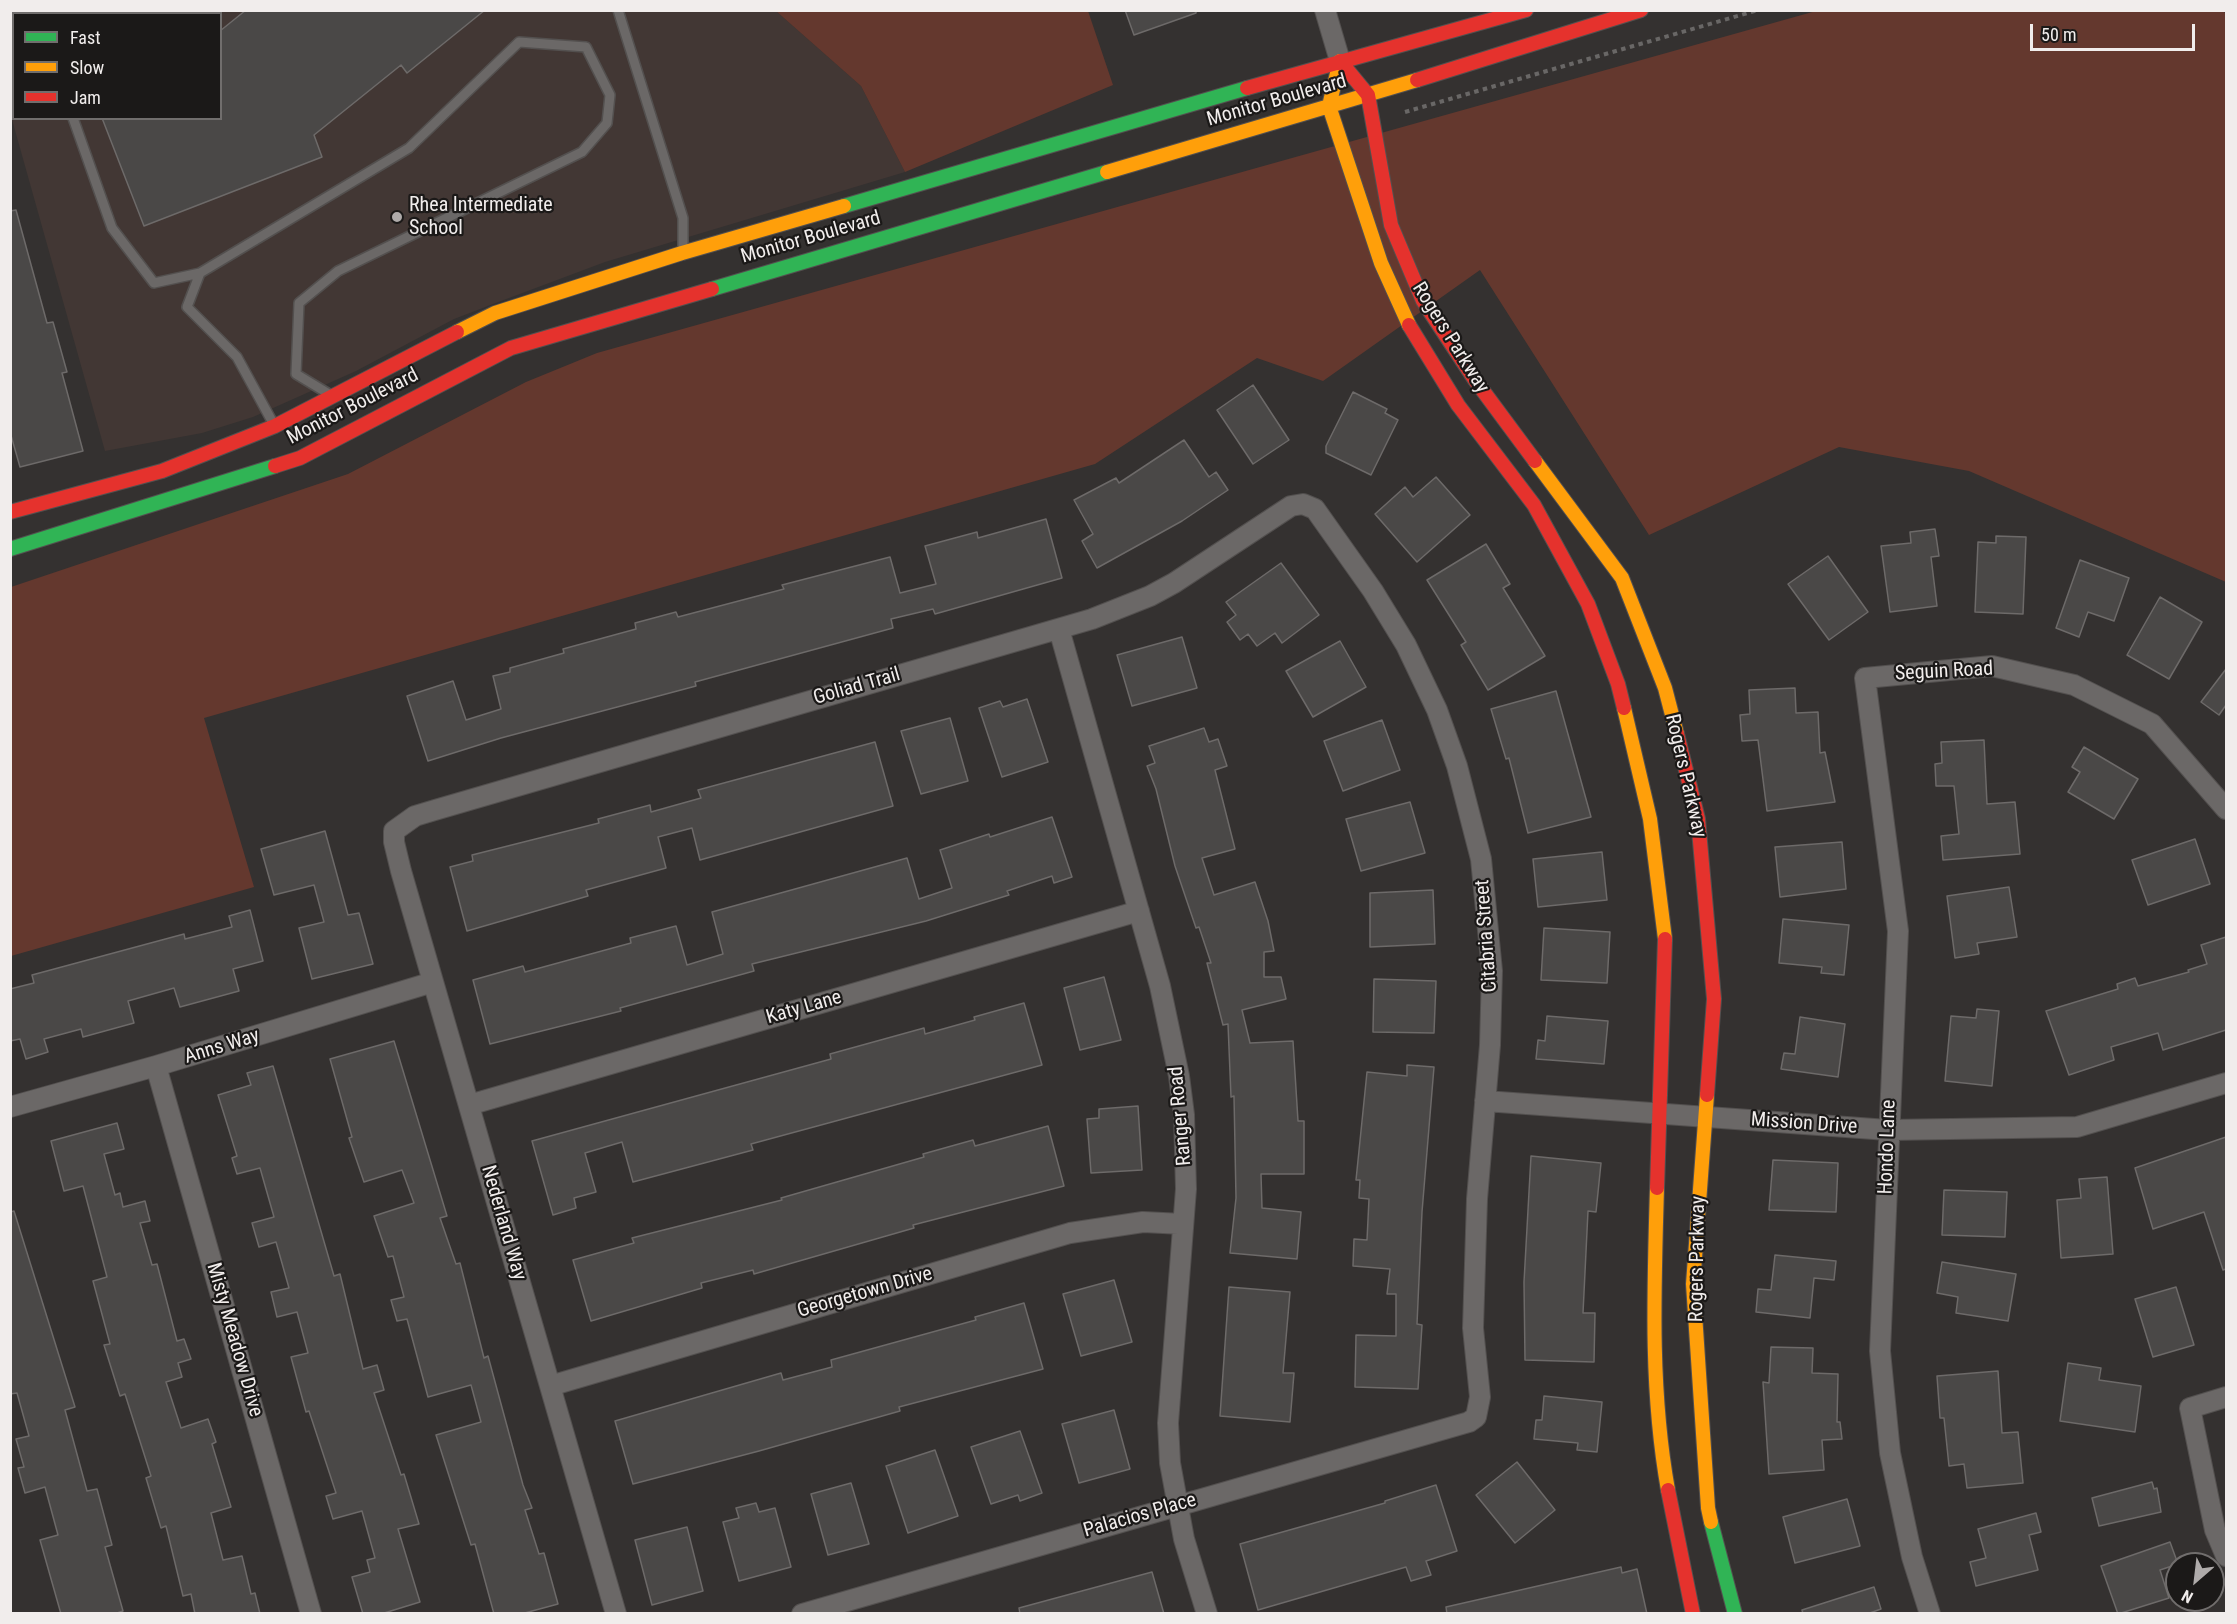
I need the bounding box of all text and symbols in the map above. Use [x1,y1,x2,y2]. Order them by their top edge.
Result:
legend [12,12,222,120]
scale bar [2033,12,2198,50]
text: 50 m [2041,24,2076,45]
text: Fast [70,27,101,48]
text: Slow [70,57,104,78]
street label: Monitor Boulevard [1204,70,1350,132]
text: Jam [70,87,101,108]
place label: Rhea Intermediate School [409,194,553,241]
street label: Monitor Boulevard [738,207,884,269]
marker: Rhea Intermediate School [390,210,404,224]
street label: Rogers Parkway [1406,278,1494,398]
street label: Monitor Boulevard [283,364,423,450]
street label: Seguin Road [1894,657,1994,687]
street label: Goliad Trail [811,663,903,711]
street label: Rogers Parkway [1659,712,1711,840]
street label: Citabria Street [1471,879,1503,993]
street label: Katy Lane [763,986,845,1030]
street label: Anns Way [182,1024,262,1070]
street label: Ranger Road [1165,1065,1197,1167]
street label: Hondo Lane [1874,1099,1902,1195]
street label: Mission Drive [1750,1108,1858,1140]
street label: Nederland Way [475,1163,531,1283]
street label: Rogers Parkway [1685,1196,1711,1322]
street label: Misty Meadow Drive [201,1260,267,1420]
street label: Georgetown Drive [795,1262,935,1324]
street label: Palacios Place [1081,1488,1199,1544]
north arrow [2165,1552,2225,1612]
text: N [2178,1586,2196,1607]

